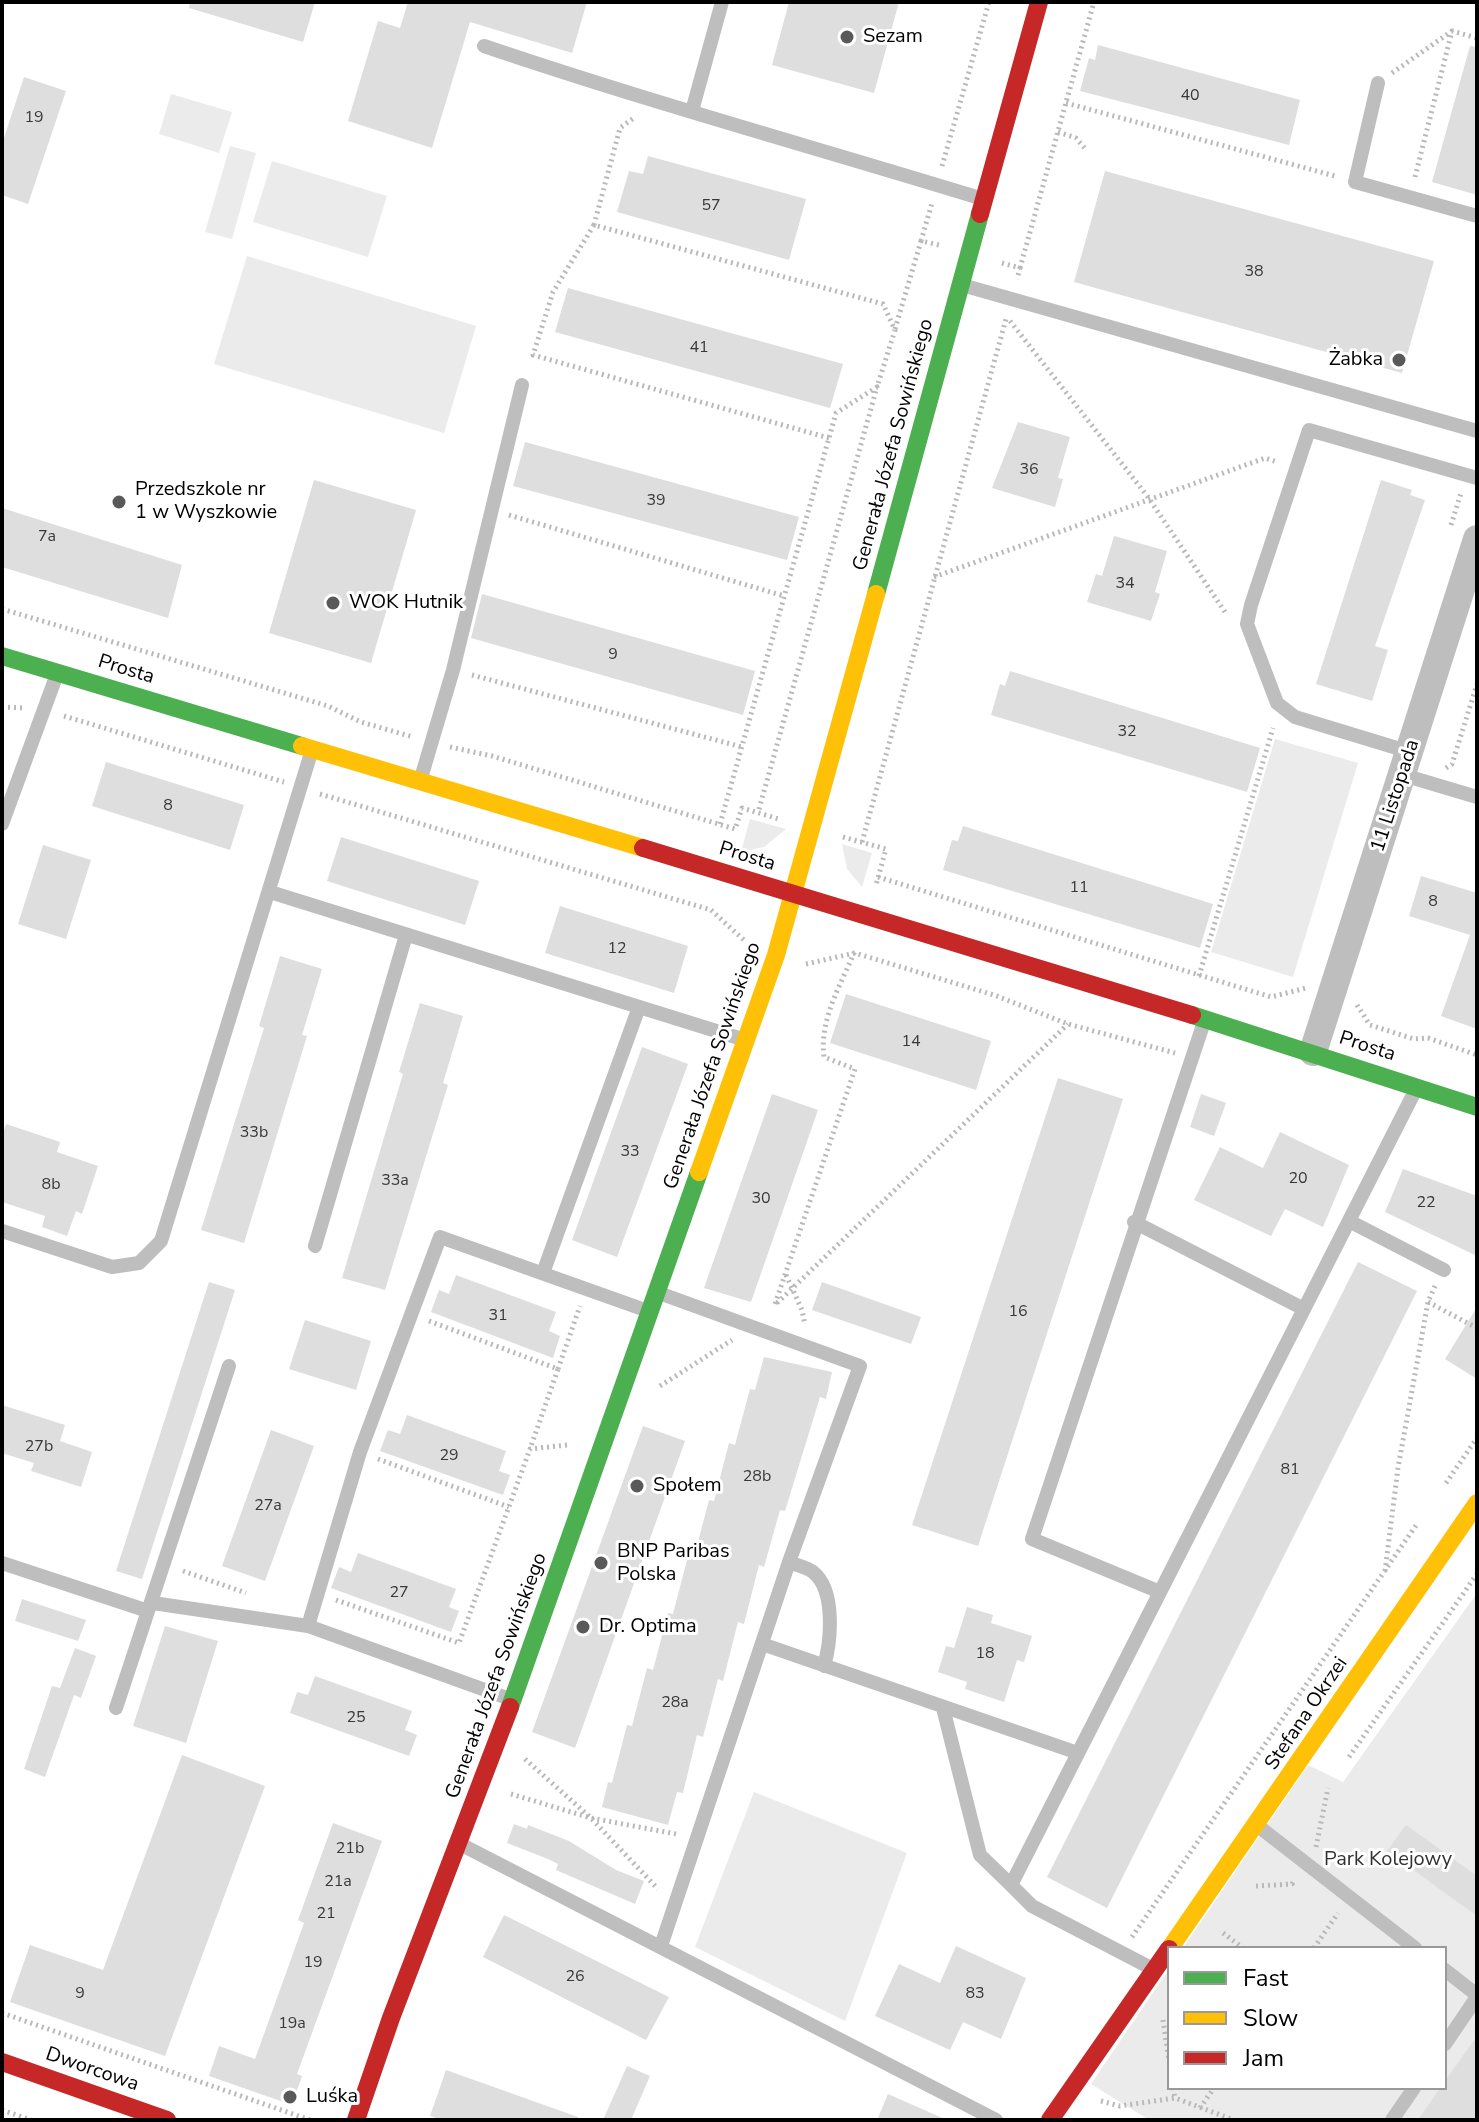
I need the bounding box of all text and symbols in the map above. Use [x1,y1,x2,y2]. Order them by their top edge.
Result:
place label: Sezam [863,25,923,49]
marker: Sezam [838,28,856,46]
house number: 40 [1180,86,1200,106]
house number: 19 [24,108,44,128]
house number: 57 [701,196,721,216]
house number: 38 [1244,262,1264,282]
street label: Generała Józefa Sowińskiego [849,316,939,574]
house number: 41 [689,338,709,358]
place label: Żabka [1329,348,1383,372]
marker: Żabka [1390,351,1408,369]
house number: 36 [1019,460,1039,480]
place label: Przedszkole nr 1 w Wyszkowie [135,478,277,525]
house number: 39 [646,491,666,511]
marker: Przedszkole nr 1 w Wyszkowie [110,493,128,511]
house number: 7a [38,527,56,547]
house number: 34 [1115,574,1135,594]
place label: WOK Hutnik [349,591,463,615]
marker: WOK Hutnik [324,594,342,612]
house number: 9 [608,645,618,665]
street label: Prosta [95,650,157,690]
house number: 32 [1117,722,1137,742]
street label: 11 Listopada [1367,737,1425,855]
house number: 8 [163,796,173,816]
street label: Prosta [716,837,778,877]
house number: 11 [1069,878,1089,898]
house number: 8 [1428,892,1438,912]
house number: 12 [607,939,627,959]
street label: Generała Józefa Sowińskiego [659,939,767,1193]
street label: Prosta [1336,1027,1398,1067]
house number: 14 [901,1032,921,1052]
house number: 33b [240,1123,268,1143]
house number: 33 [620,1142,640,1162]
house number: 20 [1288,1169,1308,1189]
house number: 33a [381,1171,409,1191]
house number: 8b [42,1175,60,1195]
house number: 30 [751,1189,771,1209]
house number: 22 [1416,1193,1436,1213]
house number: 16 [1008,1302,1028,1322]
house number: 31 [488,1306,508,1326]
house number: 27b [25,1437,53,1457]
house number: 29 [439,1446,459,1466]
house number: 81 [1280,1460,1300,1480]
house number: 28b [743,1467,771,1487]
place label: Społem [653,1474,722,1498]
marker: Społem [628,1477,646,1495]
house number: 27a [254,1496,282,1516]
place label: BNP Paribas Polska [617,1540,730,1587]
street label: Generała Józefa Sowińskiego [441,1550,553,1802]
marker: BNP Paribas Polska [592,1554,610,1572]
house number: 27 [389,1583,409,1603]
place label: Dr. Optima [599,1615,697,1639]
marker: Dr. Optima [574,1618,592,1636]
house number: 18 [975,1644,995,1664]
street label: Stefana Okrzei [1260,1653,1354,1775]
house number: 28a [661,1693,689,1713]
house number: 25 [346,1708,366,1728]
house number: 21b [336,1839,364,1859]
park label: Park Kolejowy [1324,1848,1452,1872]
house number: 21a [324,1872,352,1892]
house number: 21 [316,1904,336,1924]
legend [1167,1946,1447,2090]
house number: 19 [303,1953,323,1973]
text: Fast [1243,1962,1288,1994]
house number: 26 [565,1967,585,1987]
house number: 9 [75,1984,85,2004]
house number: 83 [965,1984,985,2004]
text: Slow [1243,2002,1298,2034]
house number: 19a [278,2014,306,2034]
text: Jam [1243,2042,1284,2074]
street label: Dworcowa [42,2043,142,2097]
place label: Luśka [306,2085,358,2109]
marker: Luśka [281,2088,299,2106]

